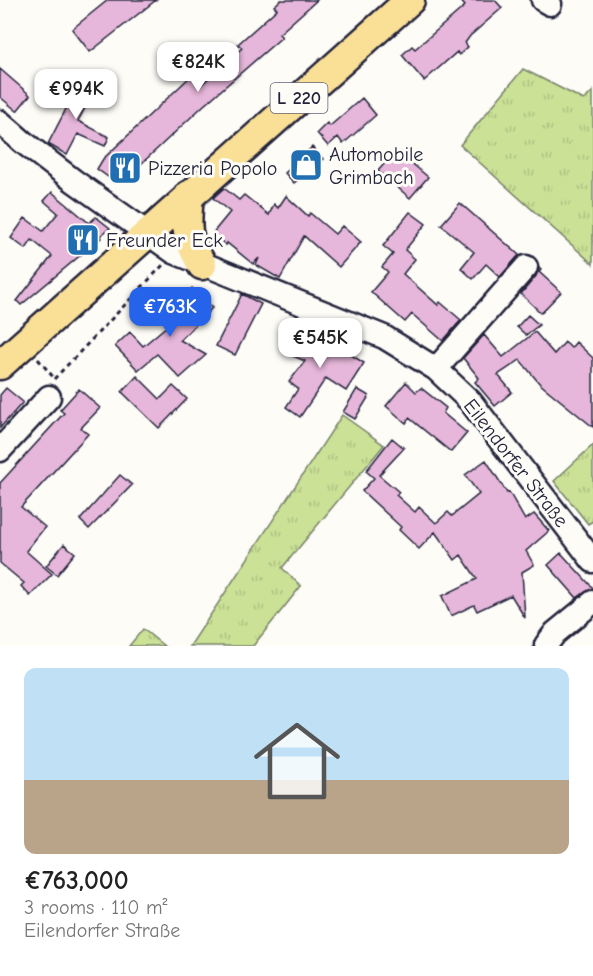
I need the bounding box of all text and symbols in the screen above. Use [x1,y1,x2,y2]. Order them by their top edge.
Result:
pin: €824K [156,42,240,93]
text: €824K [171,50,225,73]
pin: €994K [34,69,118,120]
text: €994K [48,77,104,100]
road number: L 220 [270,83,328,113]
place label: Automobile Grimbach [329,143,423,189]
shop icon: Automobile Grimbach [288,147,324,183]
restaurant icon: Pizzeria Popolo [107,150,143,186]
place label: Pizzeria Popolo [148,157,277,180]
restaurant icon: Freunder Eck [65,222,101,258]
place label: Freunder Eck [106,229,223,252]
pin: €763K [128,287,212,338]
text: €763K [143,295,197,318]
pin: €545K [278,318,362,369]
text: €545K [292,326,348,349]
street label: Eilendorfer Straße [459,394,573,532]
icon: home [243,707,351,815]
text: €763,000 [24,866,129,896]
text: 3 rooms · 110 m² [24,896,168,919]
text: Eilendorfer Straße [24,919,180,942]

